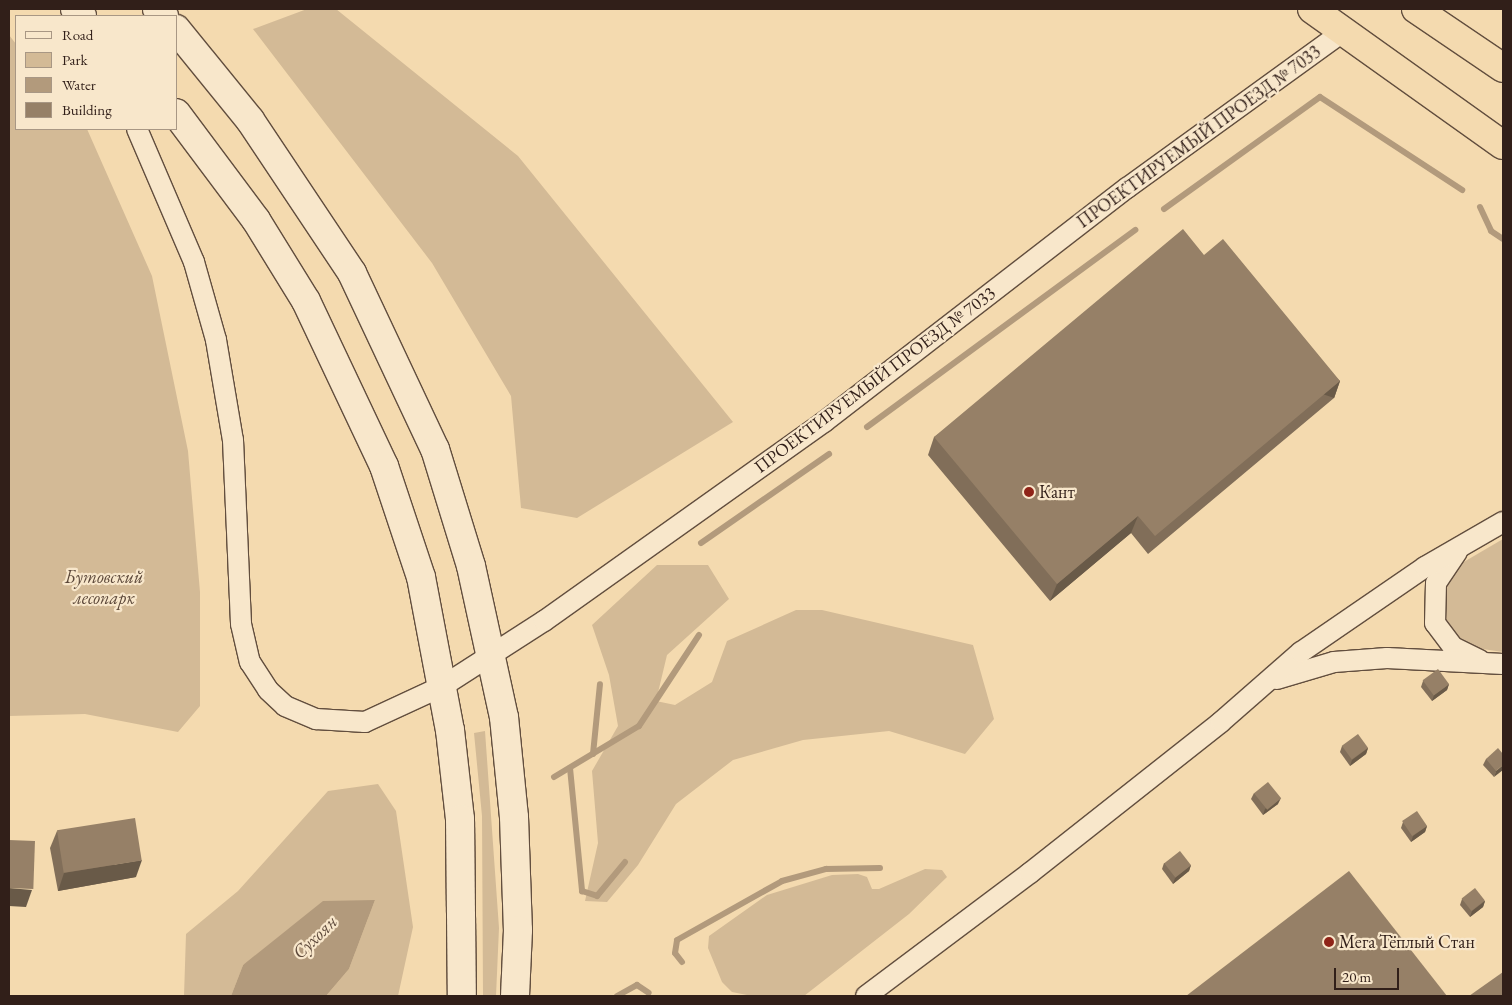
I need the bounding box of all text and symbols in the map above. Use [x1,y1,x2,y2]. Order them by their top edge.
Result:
legend [15,15,178,130]
text: Road [62,25,93,44]
street label: ПРОЕКТИРУЕМЫЙ ПРОЕЗД № 7033 [1073,41,1325,233]
text: Park [62,50,88,69]
text: Water [62,75,96,94]
text: Building [62,100,112,119]
street label: ПРОЕКТИРУЕМЫЙ ПРОЕЗД № 7033 [750,282,1000,478]
place label: Кант [1039,481,1075,503]
marker: Кант [1023,486,1035,498]
park label: Бутовский лесопарк [65,567,143,610]
water label: Сухоян [288,910,342,964]
place label: Мега Тёплый Cтан [1339,931,1475,953]
marker: Мега Тёплый Cтан [1323,936,1335,948]
scale bar [1337,958,1402,990]
text: 20 m [1342,967,1371,986]

